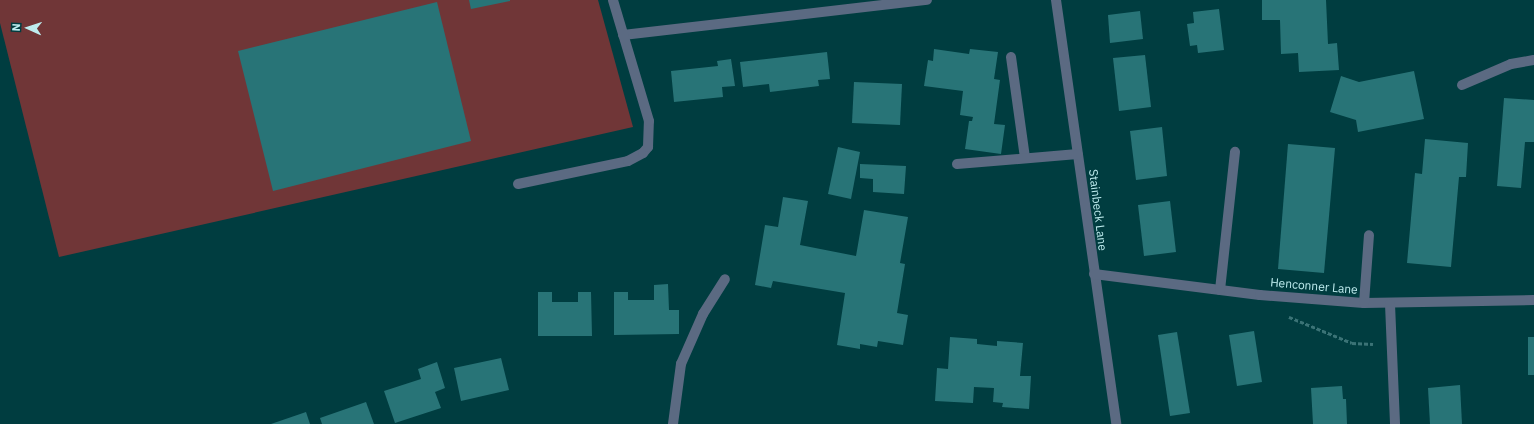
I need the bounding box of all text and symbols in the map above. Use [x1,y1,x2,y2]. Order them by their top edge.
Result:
north arrow [8,8,48,48]
text: N [9,23,23,32]
street label: Stainbeck Lane [1086,168,1110,252]
street label: Henconner Lane [1270,275,1358,297]

